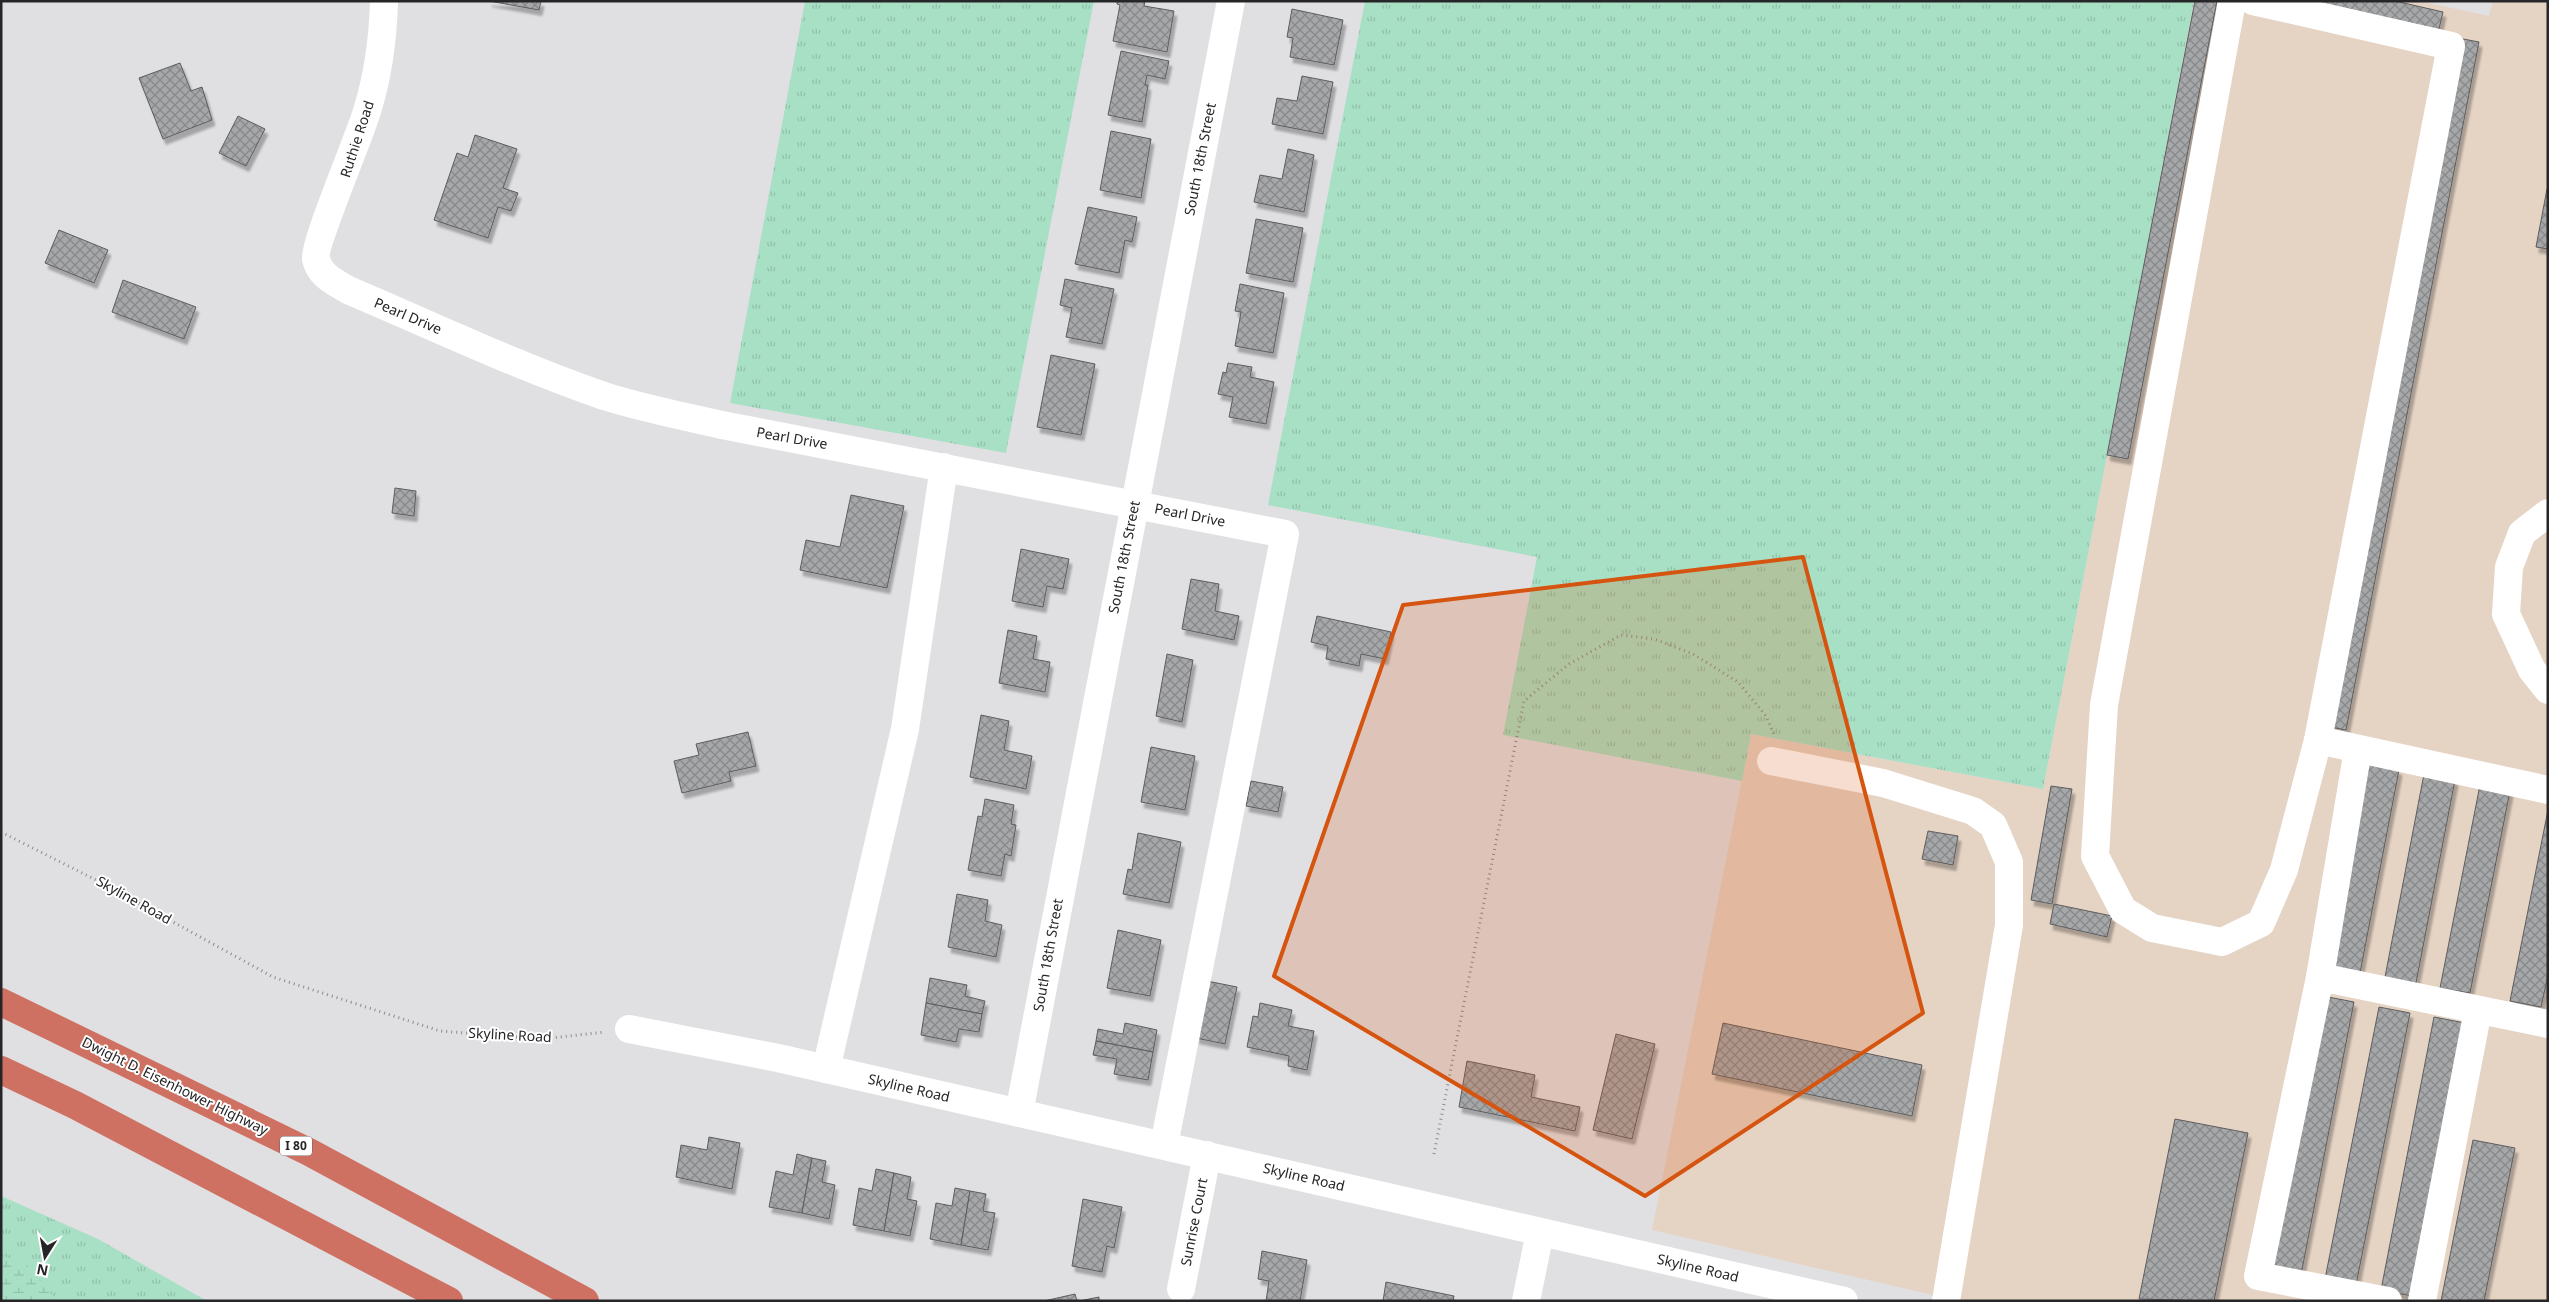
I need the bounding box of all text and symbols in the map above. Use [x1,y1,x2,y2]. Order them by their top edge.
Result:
street label: Ruthie Road [335,98,378,180]
street label: South 18th Street [1179,101,1220,217]
street label: Pearl Drive [371,293,445,338]
street label: Pearl Drive [755,422,829,453]
street label: Pearl Drive [1153,498,1227,531]
street label: South 18th Street [1103,499,1144,615]
street label: Skyline Road [93,871,175,928]
street label: South 18th Street [1028,897,1067,1013]
street label: Skyline Road [468,1023,552,1046]
street label: Dwight D. Eisenhower Highway [79,1032,272,1139]
street label: Skyline Road [866,1069,952,1106]
road number: I 80 [280,1136,312,1156]
street label: Skyline Road [1261,1158,1347,1195]
street label: Sunrise Court [1176,1176,1211,1268]
north arrow [20,1232,70,1282]
street label: Skyline Road [1655,1249,1741,1286]
text: N [35,1260,50,1281]

